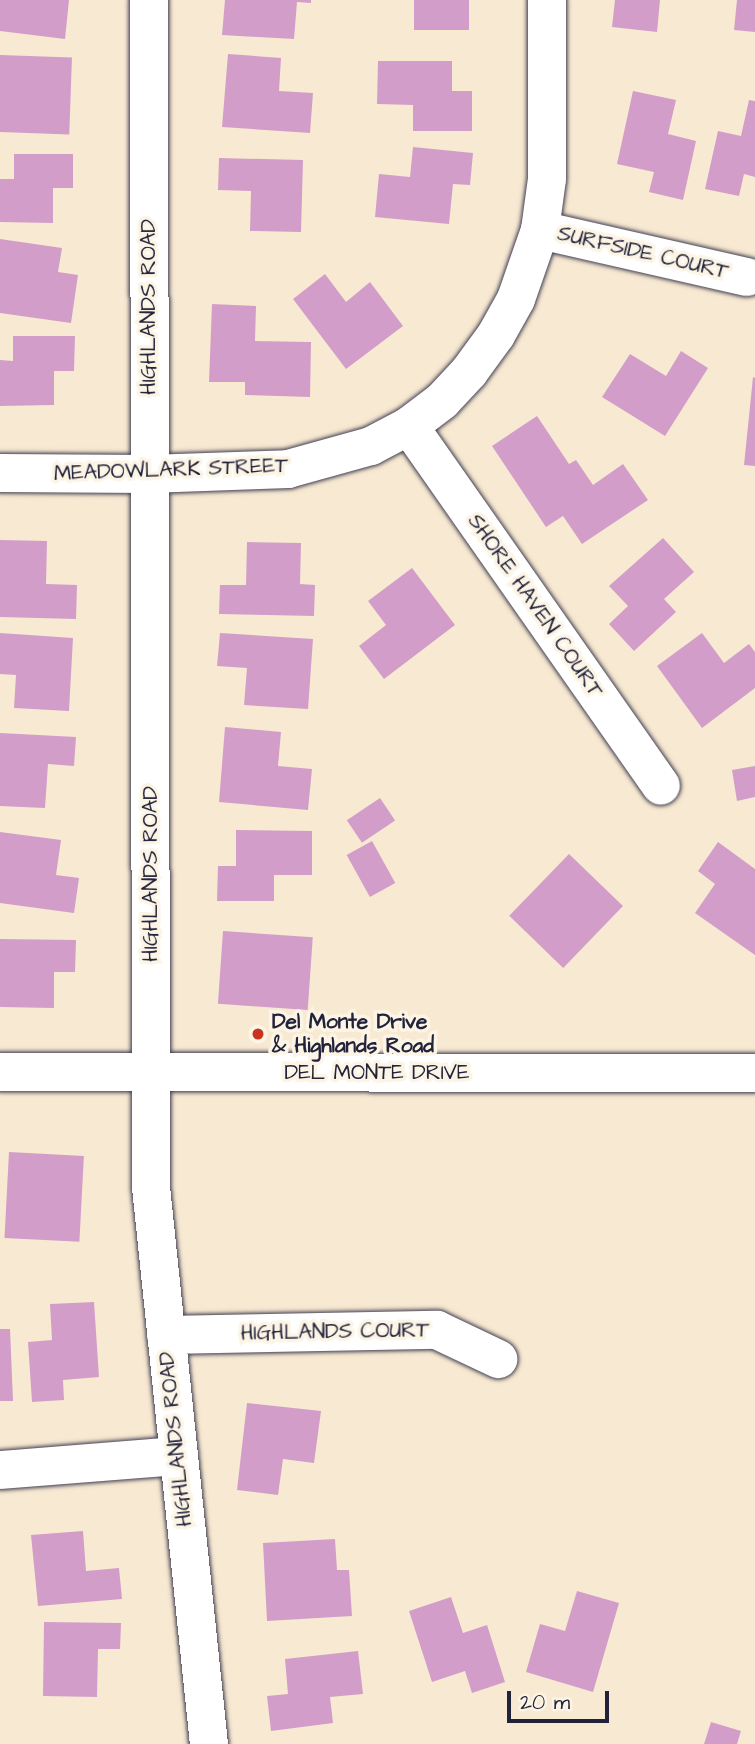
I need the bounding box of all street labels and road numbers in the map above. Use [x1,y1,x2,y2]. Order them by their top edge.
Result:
street label: HIGHLANDS ROAD [136,219,162,395]
street label: SURFSIDE COURT [555,221,731,285]
street label: MEADOWLARK STREET [54,453,288,487]
street label: SHORE HAVEN COURT [462,509,608,703]
street label: HIGHLANDS ROAD [138,786,164,962]
street label: DEL MONTE DRIVE [285,1060,469,1086]
street label: HIGHLANDS COURT [240,1318,430,1346]
street label: HIGHLANDS ROAD [154,1350,198,1528]

